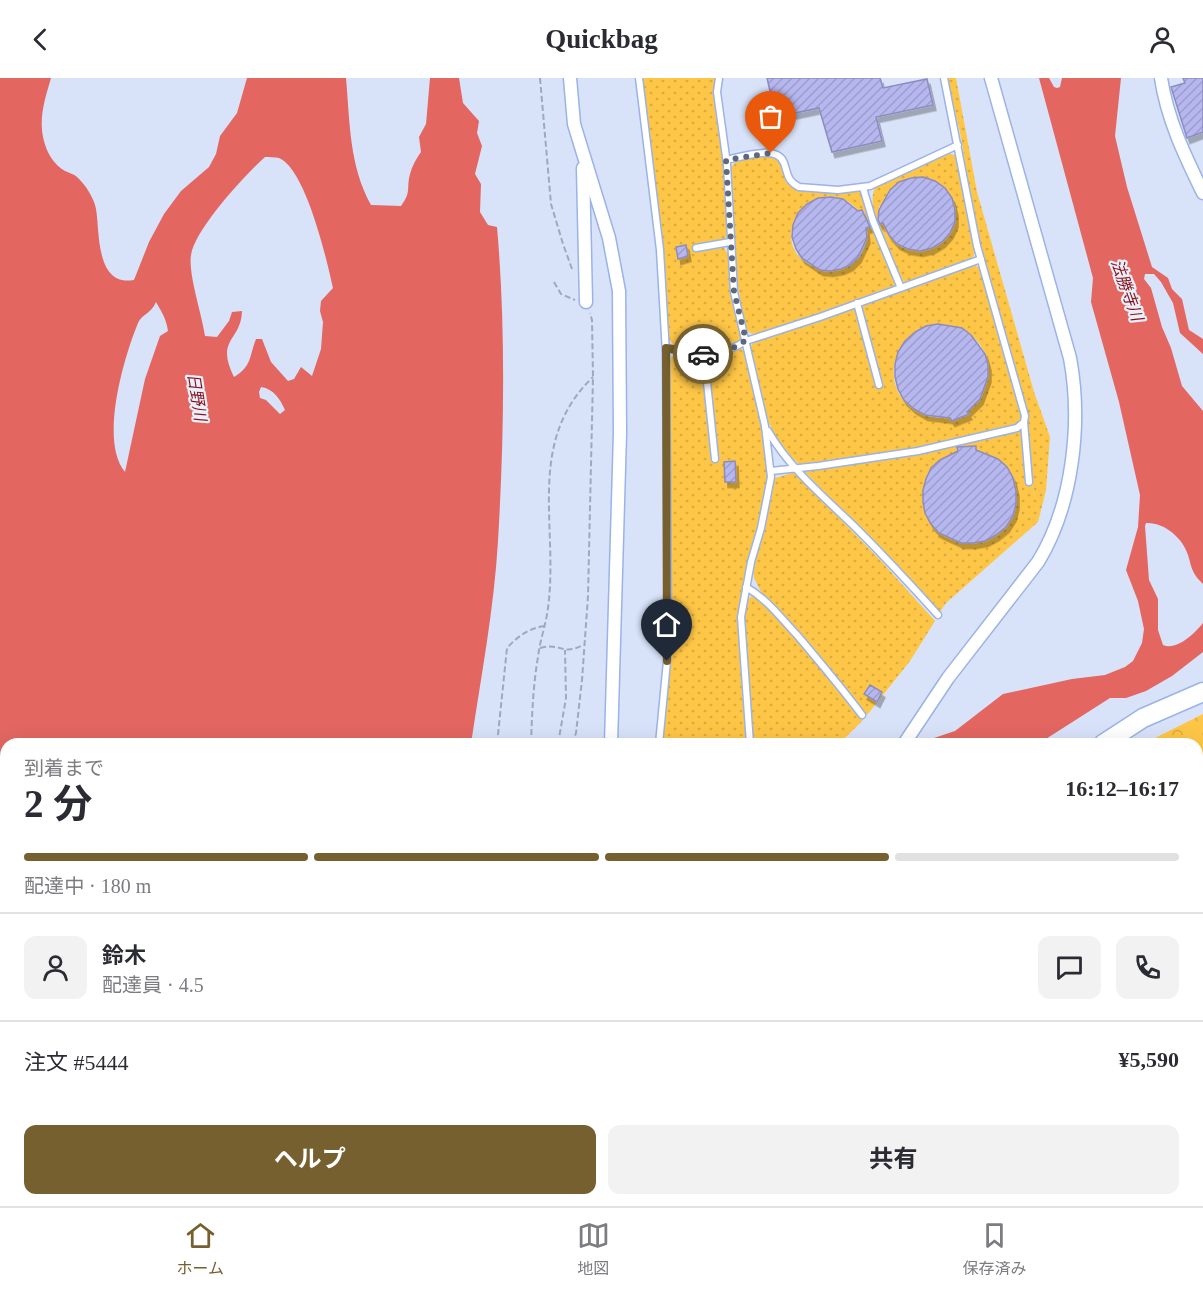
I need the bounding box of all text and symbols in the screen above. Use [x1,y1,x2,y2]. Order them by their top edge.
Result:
icon: back [24,23,57,56]
icon: person [1146,23,1179,56]
text: Quickbag [545,24,658,54]
pin [745,91,796,153]
icon: bag [754,100,787,133]
water label: 法勝寺川 [1108,257,1147,325]
courier [673,324,733,384]
icon: car [687,338,720,371]
water label: 日野川 [185,372,209,424]
pin [641,599,692,661]
icon: home [650,608,683,641]
text: 到着まで [24,757,104,779]
text: 16:12–16:17 [1065,776,1179,801]
text: 2 分 [24,782,92,825]
text: 配達中 · 180 m [24,875,151,897]
button: person [24,936,87,999]
button: chat [1038,936,1101,999]
button: phone [1116,936,1179,999]
text: 鈴木 [102,943,146,968]
text: 配達員 · 4.5 [102,974,204,996]
text: ¥5,590 [1119,1047,1179,1072]
text: 注文 #5444 [24,1050,129,1075]
button: ヘルプ [24,1125,596,1194]
button: 共有 [608,1125,1179,1194]
tab: ホーム [176,1219,224,1279]
tab: 地図 [577,1219,610,1279]
tab: 保存済み [963,1219,1027,1279]

